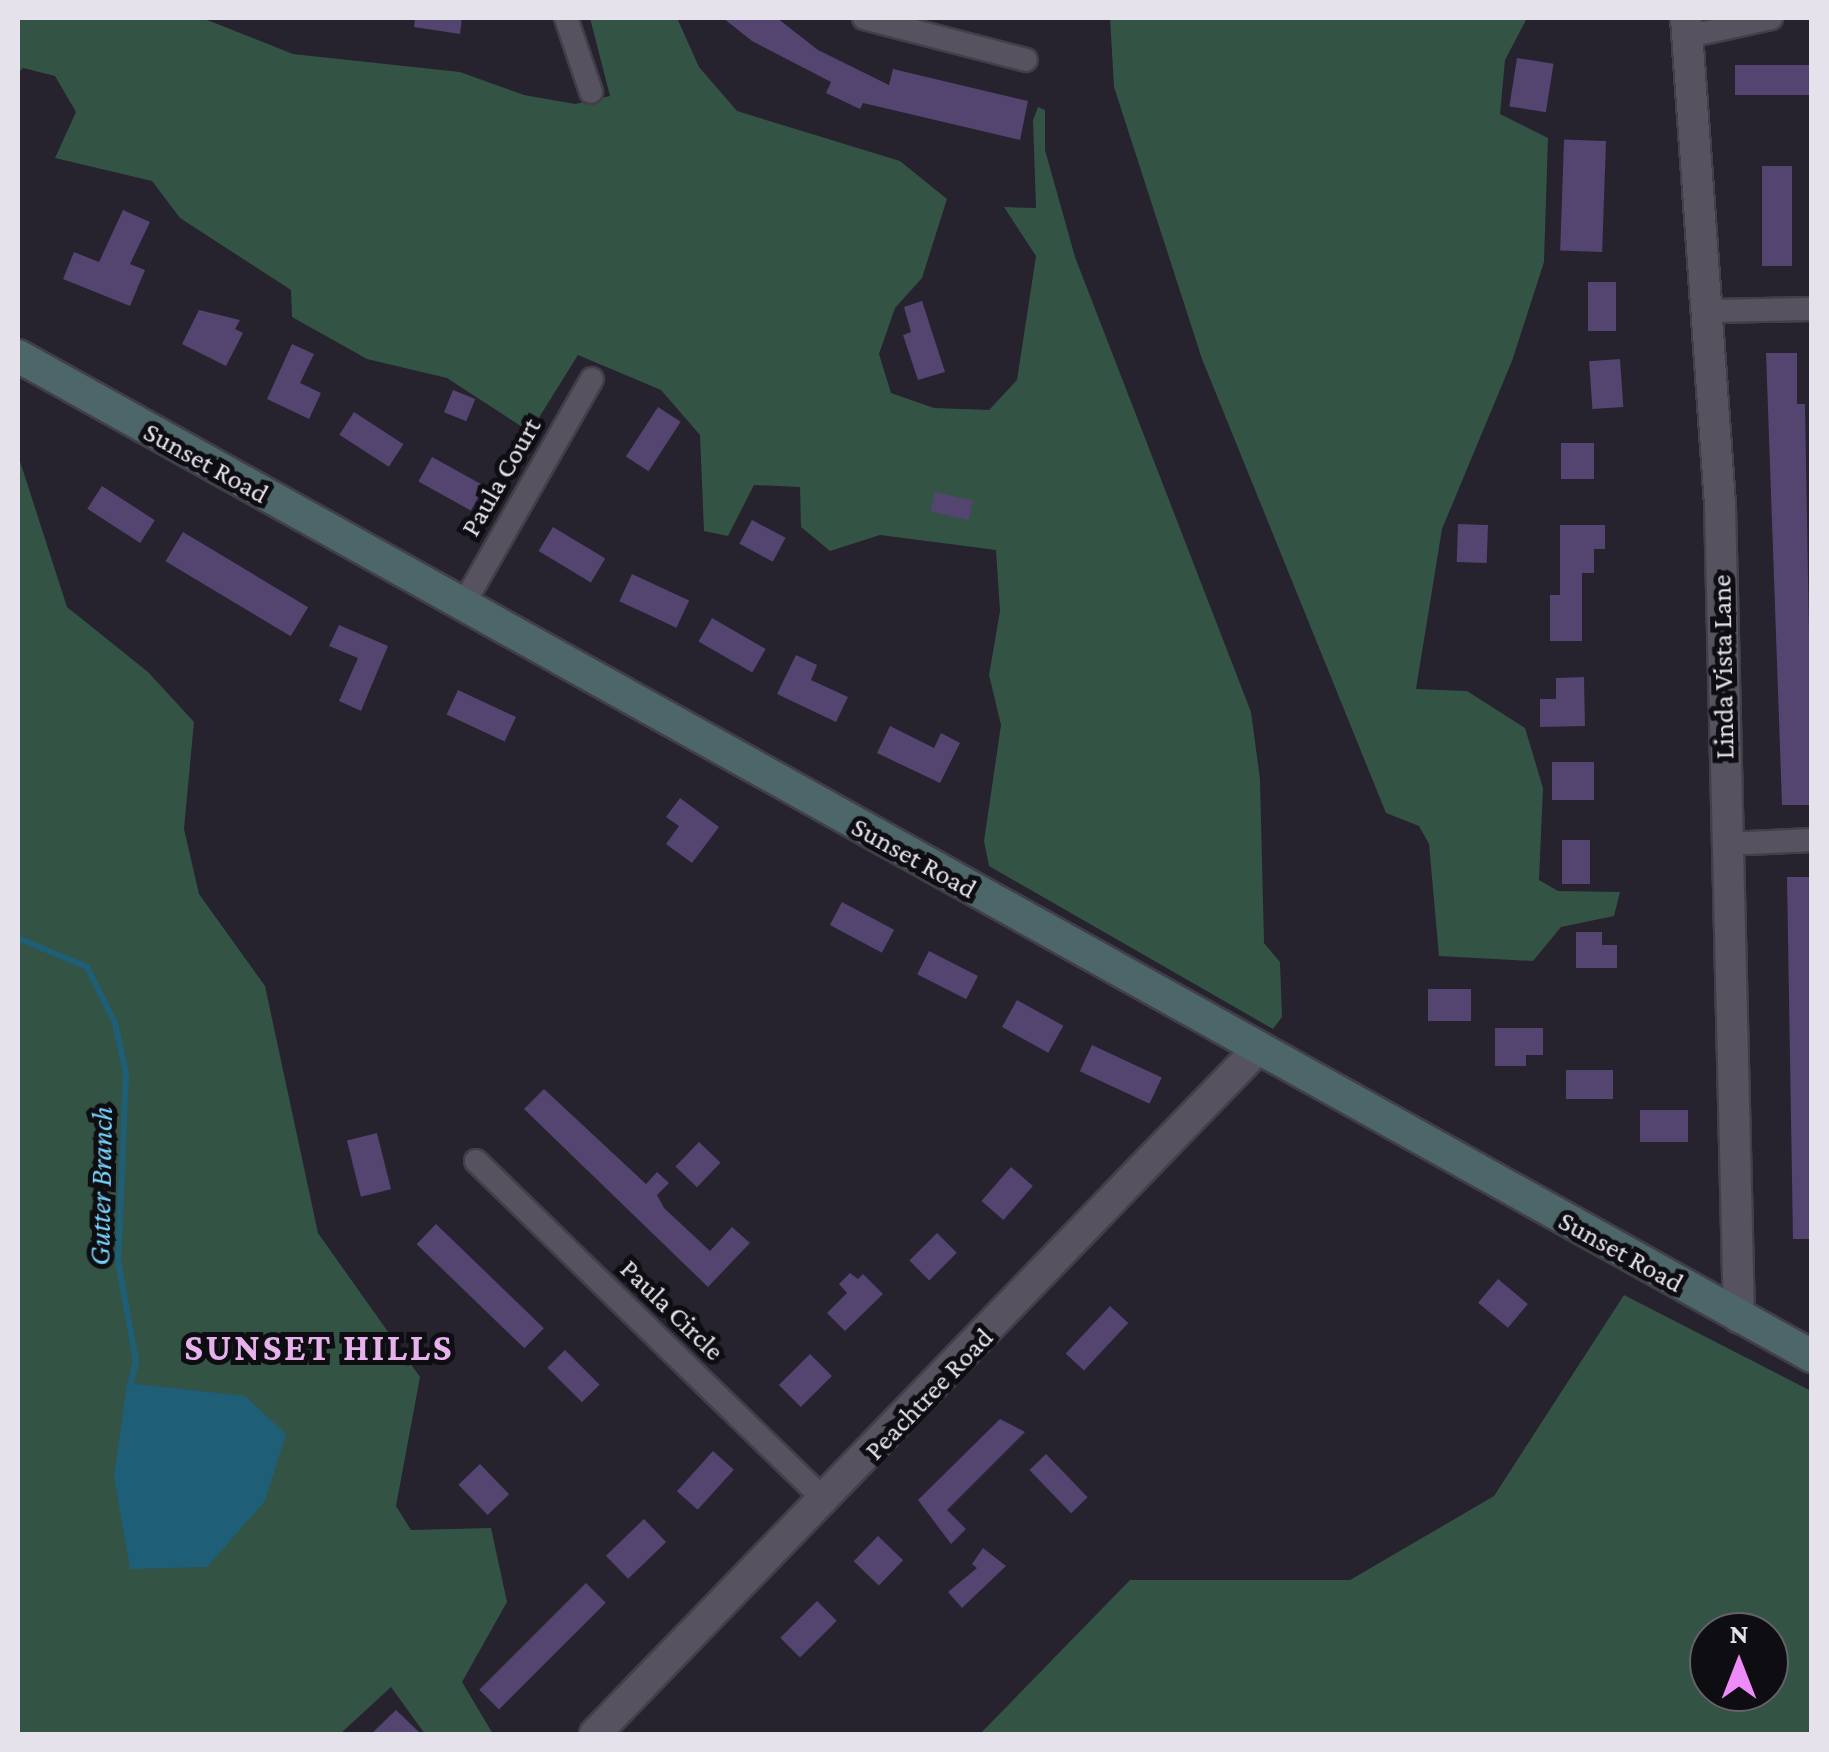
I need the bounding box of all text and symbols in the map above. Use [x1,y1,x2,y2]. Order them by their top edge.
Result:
street label: Paula Court [454,412,548,542]
street label: Sunset Road [138,415,274,511]
street label: Linda Vista Lane [1705,574,1741,760]
street label: Sunset Road [846,810,982,906]
water label: Gutter Branch [82,1106,120,1266]
street label: Sunset Road [1553,1204,1689,1300]
street label: Paula Circle [613,1252,731,1368]
street label: Peachtree Road [858,1321,1000,1467]
district label: SUNSET HILLS [184,1325,454,1371]
north arrow [1689,1612,1789,1712]
text: N [1729,1618,1749,1649]

